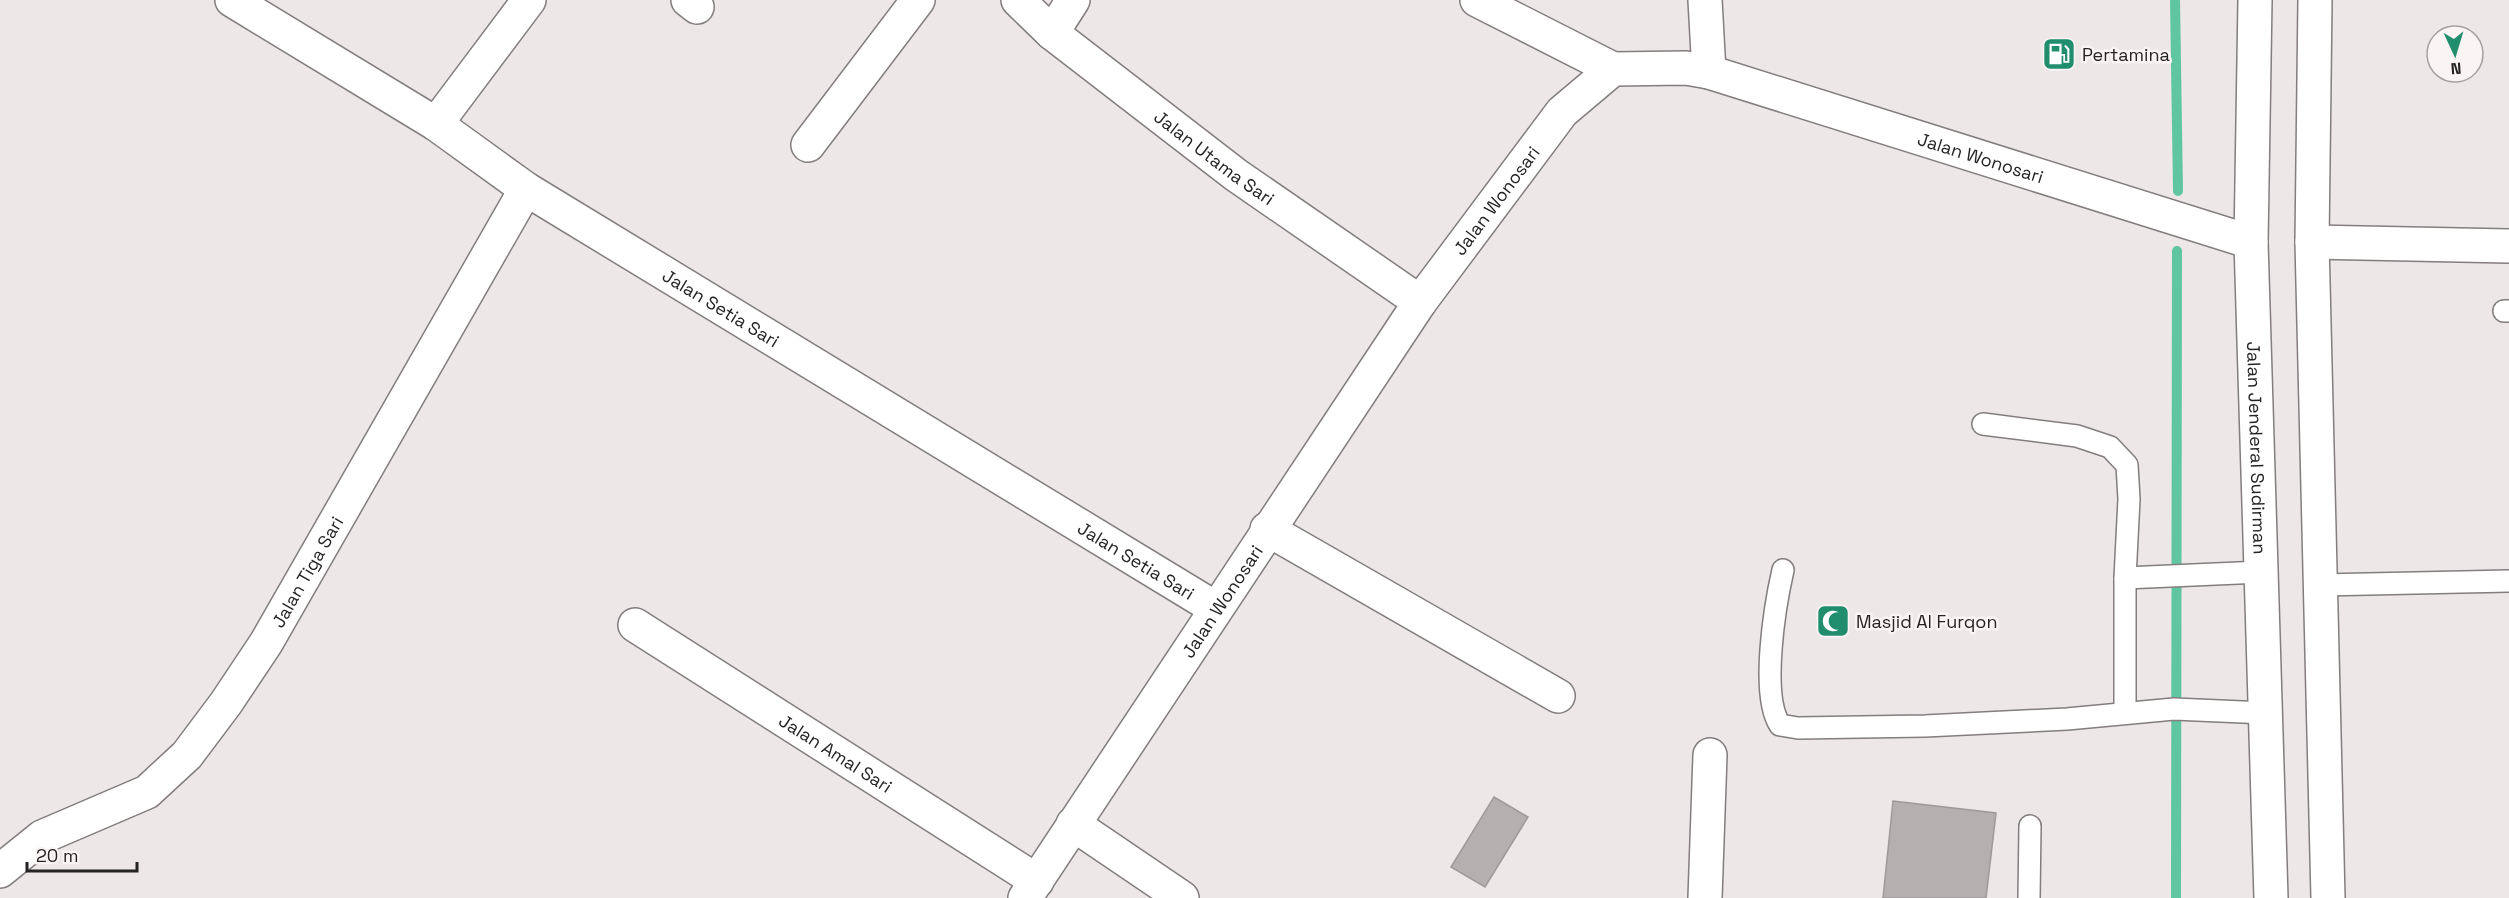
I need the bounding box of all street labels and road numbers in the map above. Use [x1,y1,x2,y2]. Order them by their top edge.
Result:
street label: Jalan Utama Sari [1150,105,1279,210]
street label: Jalan Wonosari [1915,127,2046,188]
street label: Jalan Wonosari [1448,141,1544,260]
street label: Jalan Setia Sari [658,263,784,352]
street label: Jalan Jenderal Sudirman [2243,341,2272,555]
street label: Jalan Tiga Sari [266,512,348,632]
street label: Jalan Setia Sari [1074,516,1199,604]
street label: Jalan Wonosari [1176,540,1267,662]
street label: Jalan Amal Sari [775,708,897,797]

